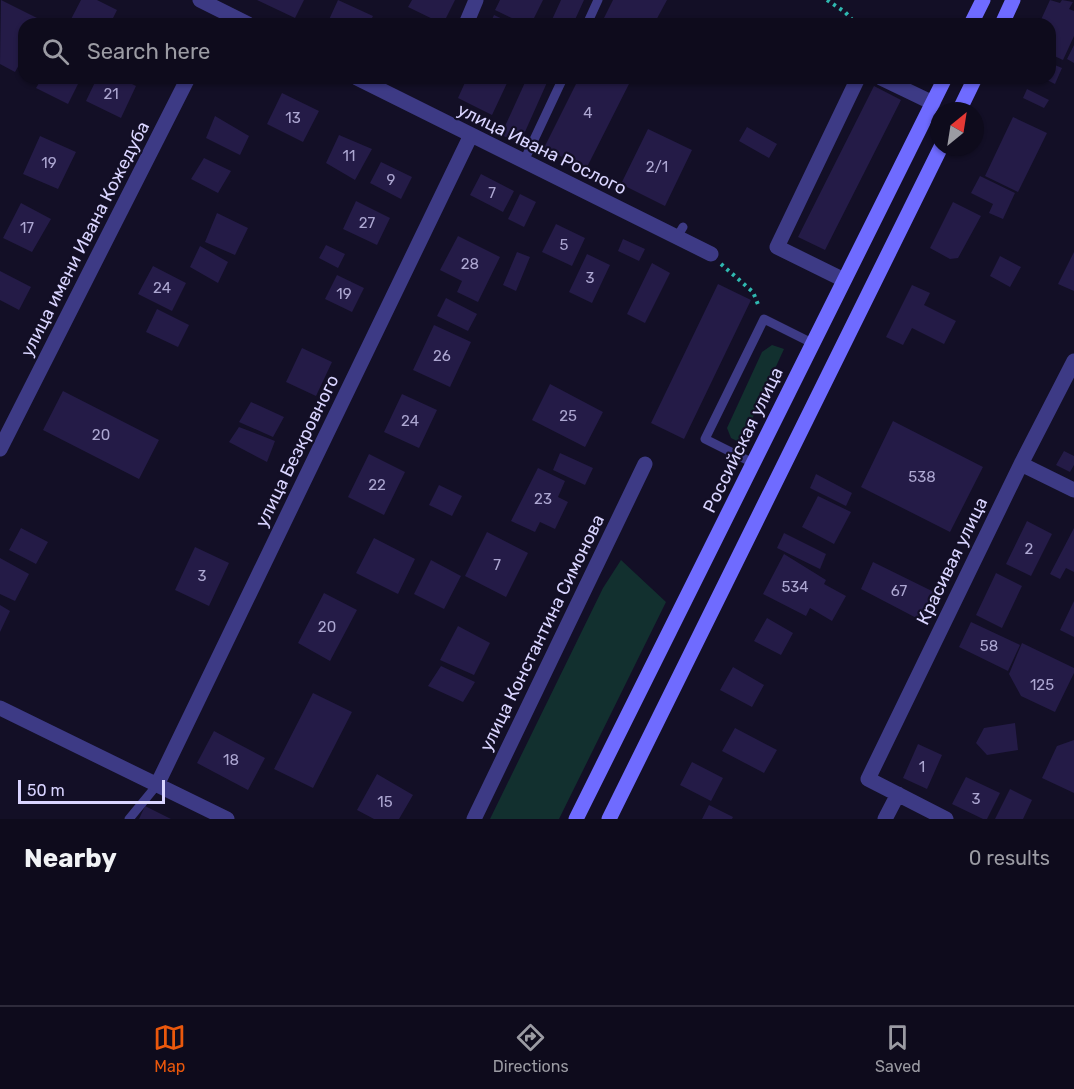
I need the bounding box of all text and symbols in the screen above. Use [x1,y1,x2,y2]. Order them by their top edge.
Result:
search box [18,18,1056,84]
icon: search [39,35,72,68]
text: Search here [87,38,210,65]
house number: 21 [103,85,119,103]
street label: улица Ивана Рослого [454,98,630,200]
north arrow [930,102,984,156]
house number: 4 [583,104,593,122]
house number: 13 [285,109,301,127]
street label: улица имени Ивана Кожедуба [16,118,154,360]
house number: 11 [343,147,355,165]
house number: 19 [41,154,57,172]
house number: 2/1 [646,158,668,176]
house number: 9 [387,171,396,189]
house number: 7 [488,184,496,202]
house number: 27 [359,214,376,232]
house number: 17 [20,219,34,237]
house number: 5 [560,236,569,254]
house number: 28 [461,255,479,273]
house number: 3 [585,269,595,287]
house number: 24 [153,279,171,297]
house number: 19 [336,285,352,303]
house number: 26 [433,347,451,365]
street label: Российская улица [698,364,788,516]
street label: улица Безкровного [251,371,343,531]
house number: 25 [559,407,577,425]
house number: 24 [401,412,419,430]
house number: 20 [92,426,110,444]
house number: 538 [908,468,936,486]
house number: 22 [368,476,386,494]
house number: 23 [534,490,552,508]
street label: Красивая улица [912,494,992,628]
street label: улица Константина Симонова [475,511,609,755]
house number: 2 [1025,540,1034,558]
house number: 7 [493,556,501,574]
house number: 3 [197,567,207,585]
house number: 534 [781,578,809,596]
house number: 67 [891,582,907,600]
house number: 20 [318,618,336,636]
house number: 58 [980,637,998,655]
house number: 125 [1030,676,1054,694]
house number: 18 [223,751,239,769]
house number: 1 [919,758,925,776]
scale bar [18,777,165,804]
text: 50 m [27,781,65,800]
house number: 3 [971,790,981,808]
house number: 15 [377,793,393,811]
text: Nearby [24,843,117,874]
text: 0 results [969,846,1050,870]
tab: Map [153,1021,186,1076]
tab: Directions [493,1021,569,1076]
tab: Saved [875,1021,921,1076]

